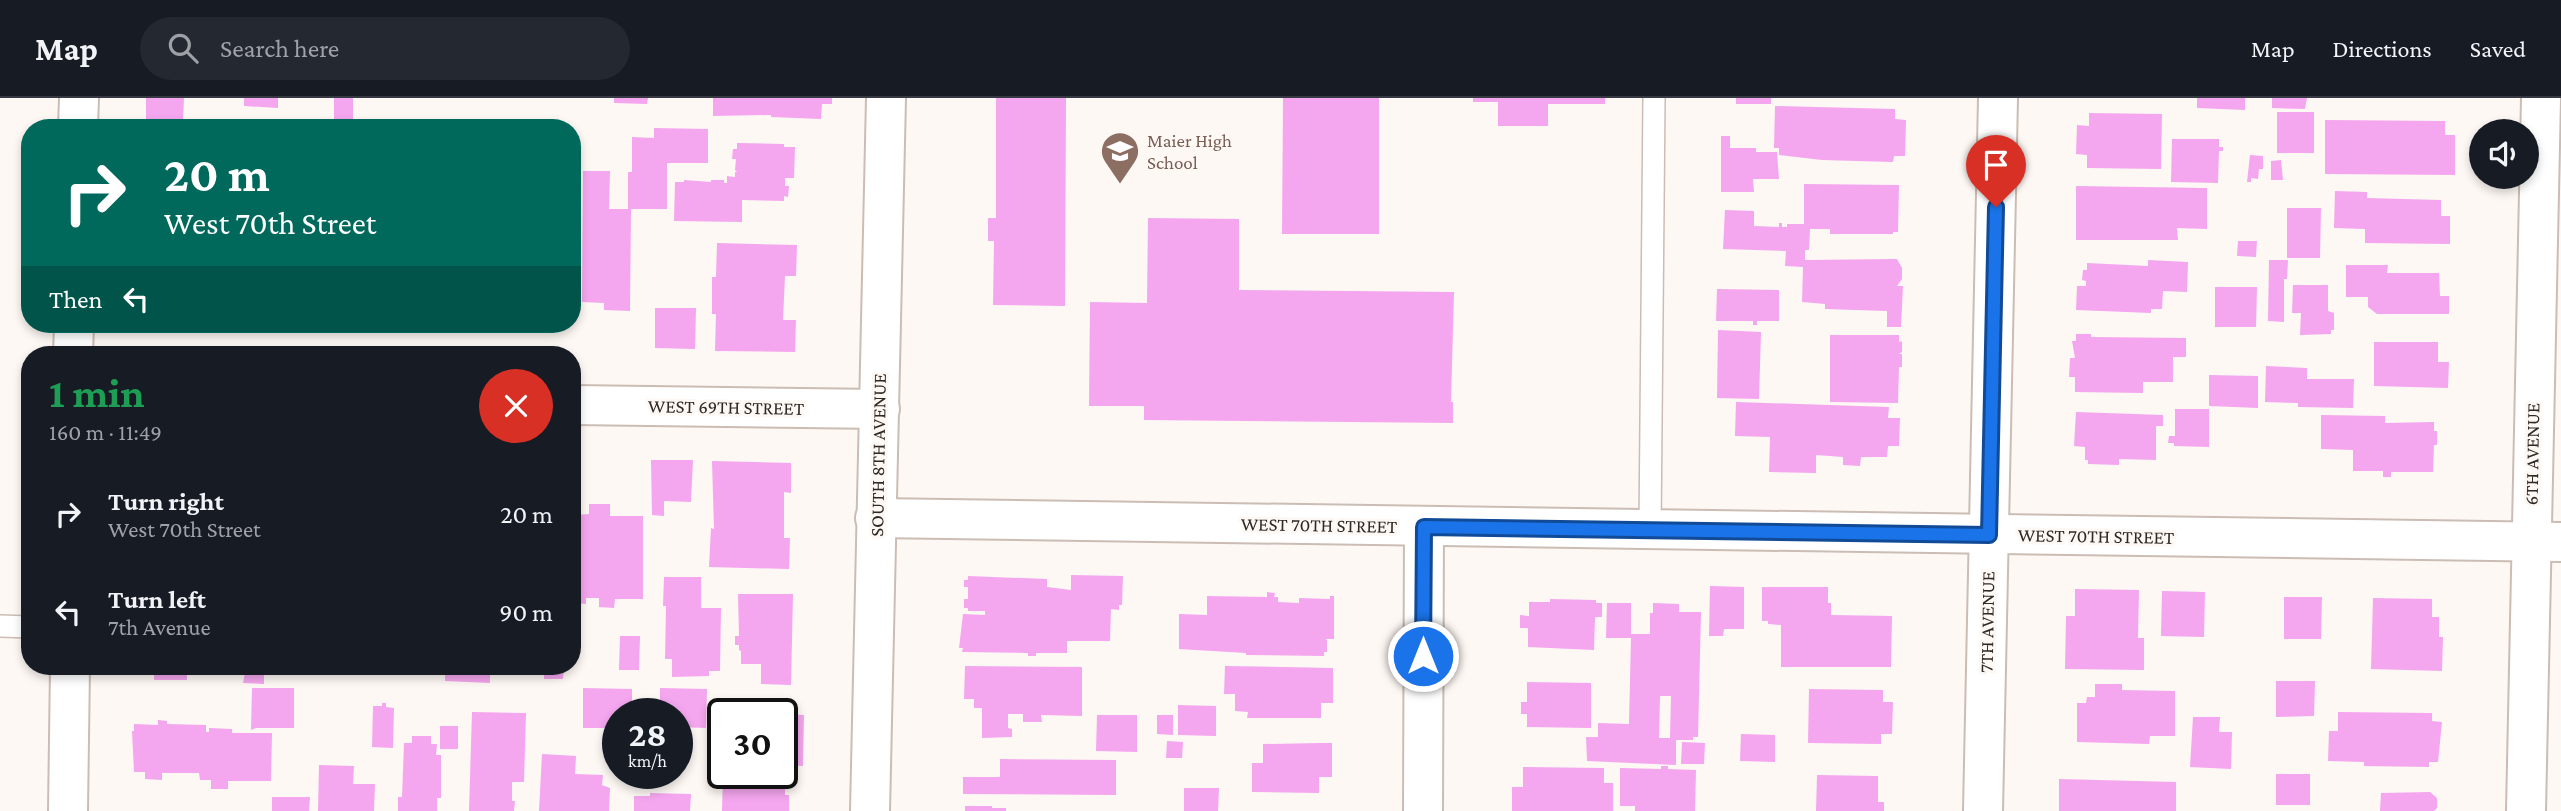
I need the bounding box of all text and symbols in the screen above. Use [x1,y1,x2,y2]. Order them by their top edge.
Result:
search box [140,17,630,80]
icon: search [164,29,202,67]
text: Map [35,30,98,67]
text: Search here [220,34,339,63]
text: Map [2251,35,2295,62]
text: Directions [2333,35,2432,62]
text: Saved [2470,35,2526,62]
map controls [2469,119,2539,189]
button: sound [2469,119,2539,189]
school or university icon: Maier High School [1099,130,1141,185]
place label: Maier High School [1147,130,1232,173]
pin [1966,135,2026,207]
icon: arrive [1977,146,2015,184]
icon: right [49,147,140,238]
text: 20 m [164,147,270,202]
text: West 70th Street [164,205,376,241]
icon: left [117,280,155,318]
text: Then [49,285,103,314]
text: 1 min [49,369,145,416]
button: close [479,369,553,443]
street label: SOUTH 8TH AVENUE [866,373,890,537]
street label: WEST 69TH STREET [648,395,805,419]
street label: 6TH AVENUE [2521,403,2543,505]
text: 160 m · 11:49 [49,419,162,445]
text: Turn right [108,487,224,516]
icon: right [49,495,87,533]
text: 20 m [500,500,553,529]
street label: WEST 70TH STREET [1241,513,1398,537]
text: West 70th Street [108,516,261,542]
street label: WEST 70TH STREET [2018,524,2175,548]
street label: 7TH AVENUE [1976,571,1998,673]
text: Turn left [108,585,206,614]
icon: left [49,593,87,631]
text: 90 m [499,598,553,627]
text: 7th Avenue [108,614,211,640]
position arrow [1386,619,1460,693]
speed limit sign: 30 [707,698,798,789]
text: 28 [628,715,667,754]
text: km/h [628,751,667,771]

